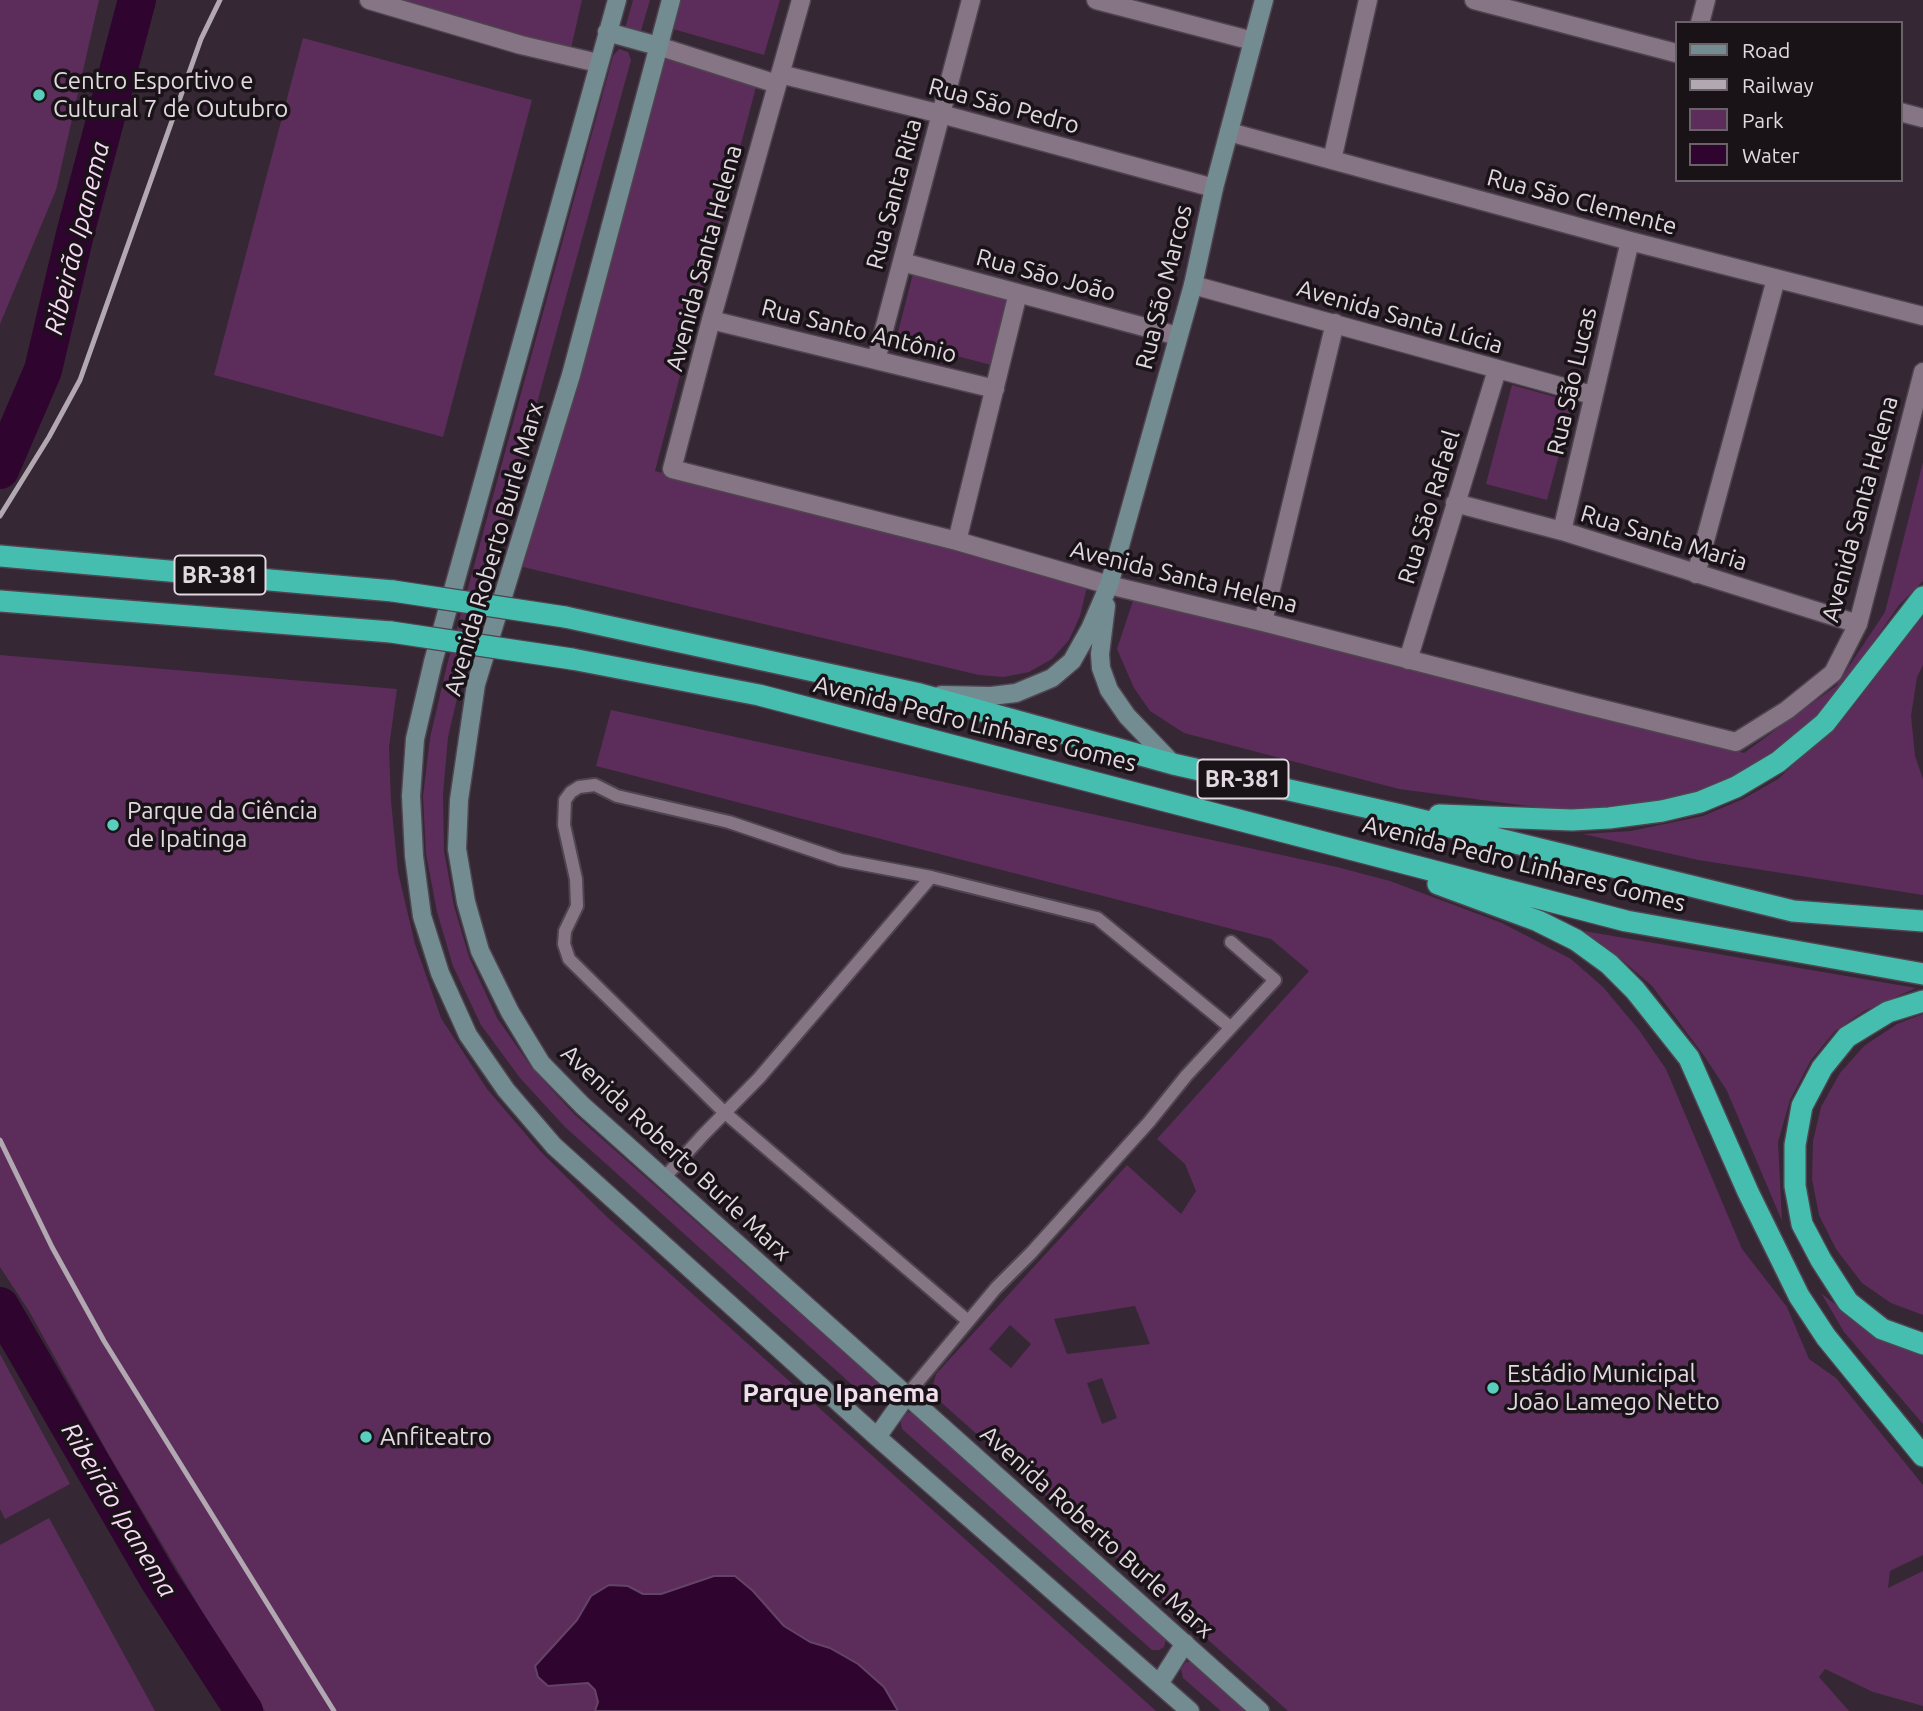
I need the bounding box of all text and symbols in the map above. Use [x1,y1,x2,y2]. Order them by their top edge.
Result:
legend [1674,21,1902,182]
text: Road [1742,38,1790,62]
place label: Centro Esportivo e Cultural 7 de Outubro [53,67,288,123]
street label: Rua São Pedro [925,72,1083,140]
text: Railway [1742,73,1814,97]
marker: Centro Esportivo e Cultural 7 de Outubro [31,87,47,103]
text: Park [1742,108,1784,132]
street label: Rua Santa Rita [860,115,928,273]
water label: Ribeirão Ipanema [38,138,116,338]
street label: Avenida Santa Helena [660,142,748,374]
text: Water [1742,143,1800,167]
street label: Rua São Clemente [1484,163,1680,241]
street label: Rua São Marcos [1130,202,1198,372]
street label: Rua São João [973,243,1119,307]
street label: Avenida Santa Lúcia [1294,274,1506,360]
street label: Rua Santo Antônio [758,293,960,369]
street label: Rua São Lucas [1541,304,1603,458]
street label: Avenida Santa Helena [1816,393,1904,625]
street label: Avenida Roberto Burle Marx [438,399,550,699]
street label: Rua São Rafael [1392,427,1466,587]
street label: Rua Santa Maria [1577,499,1751,577]
street label: Avenida Santa Helena [1067,535,1301,619]
road number: BR-381 [174,555,266,594]
street label: Avenida Pedro Linhares Gomes [811,670,1139,778]
road number: BR-381 [1198,760,1288,799]
place label: Parque da Ciência de Ipatinga [127,797,318,853]
street label: Avenida Pedro Linhares Gomes [1360,810,1688,918]
marker: Parque da Ciência de Ipatinga [105,817,121,833]
street label: Avenida Roberto Burle Marx [555,1039,797,1267]
place label: Estádio Municipal João Lamego Netto [1507,1360,1720,1416]
district label: Parque Ipanema [743,1377,939,1409]
marker: Estádio Municipal João Lamego Netto [1485,1380,1501,1396]
water label: Ribeirão Ipanema [55,1417,183,1603]
street label: Avenida Roberto Burle Marx [975,1420,1219,1644]
place label: Anfiteatro [380,1423,492,1451]
marker: Anfiteatro [358,1429,374,1445]

